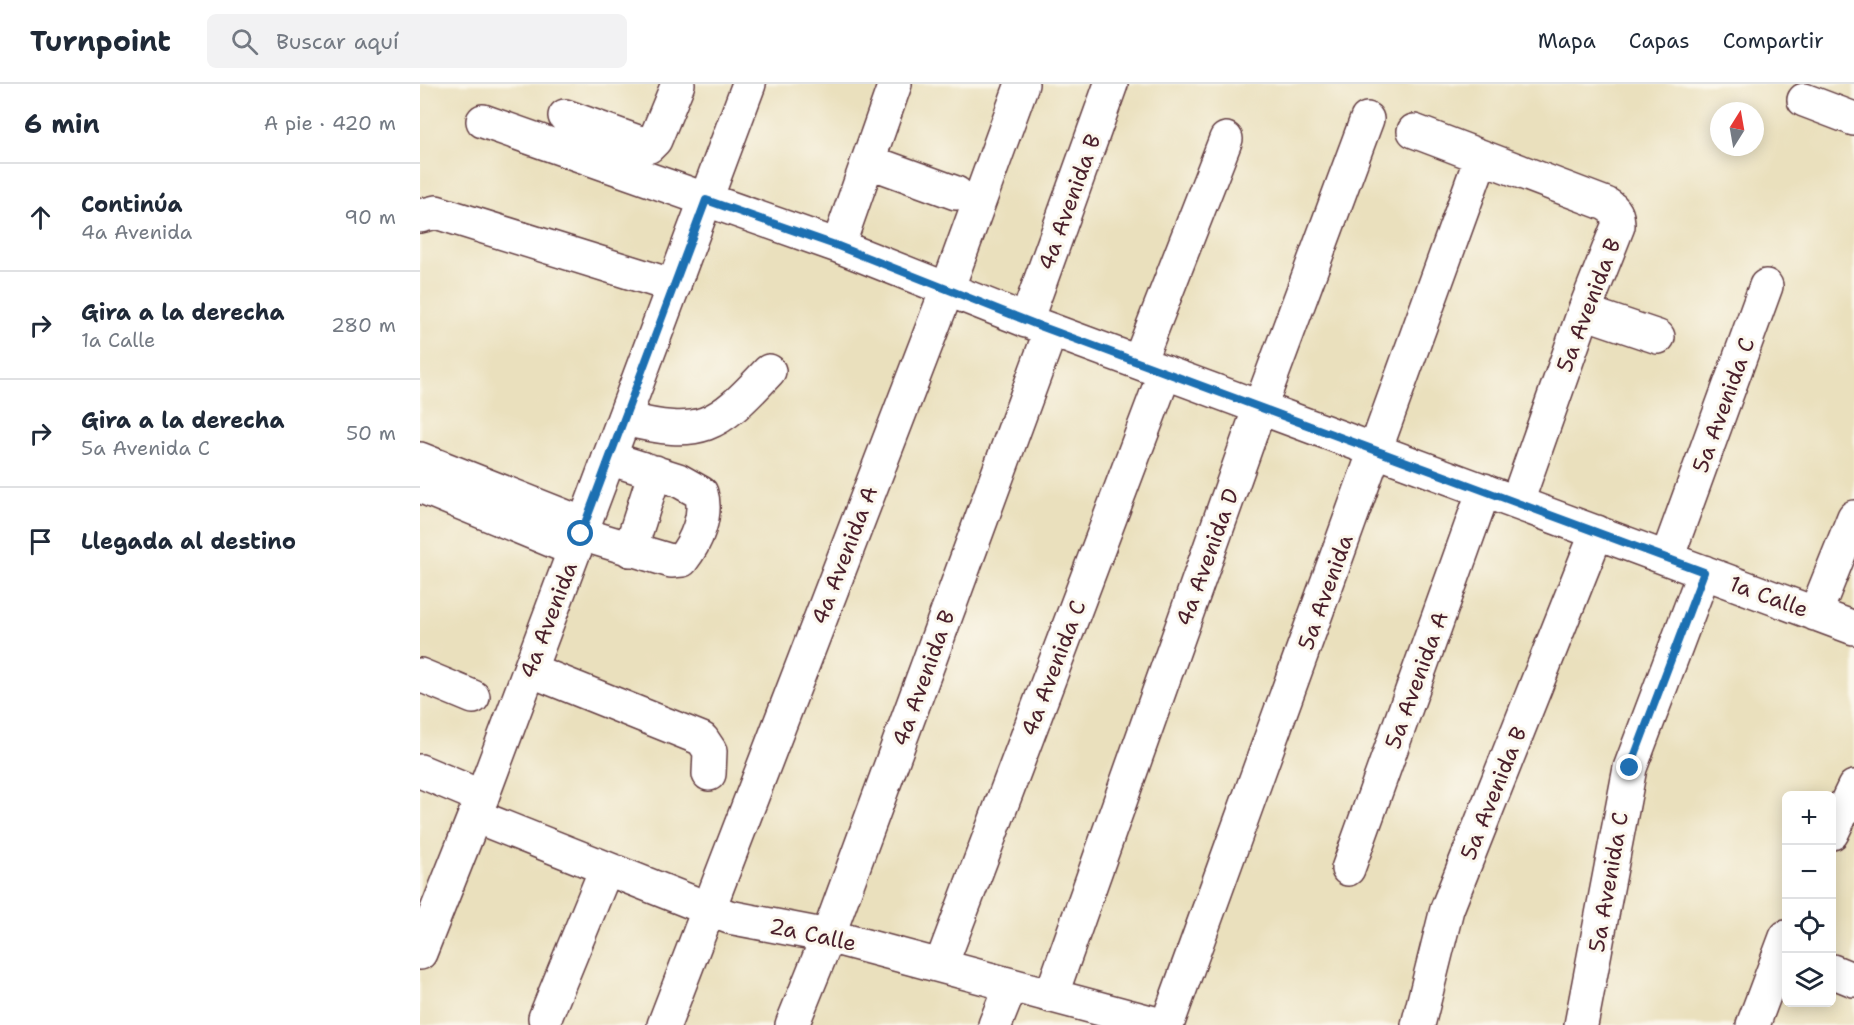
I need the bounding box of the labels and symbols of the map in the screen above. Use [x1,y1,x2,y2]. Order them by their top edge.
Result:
north arrow [1710,102,1764,156]
street label: 4a Avenida B [1031,130,1108,274]
street label: 5a Avenida B [1550,234,1627,376]
street label: 5a Avenida C [1686,334,1761,477]
street label: 4a Avenida A [805,482,884,628]
street label: 4a Avenida D [1169,484,1246,630]
route start [567,520,593,546]
street label: 5a Avenida [1291,530,1360,654]
street label: 4a Avenida [513,558,584,683]
street label: 1a Calle [1725,569,1812,624]
street label: 4a Avenida C [1014,596,1093,740]
street label: 4a Avenida B [885,606,962,750]
street label: 5a Avenida A [1378,607,1455,753]
street label: 5a Avenida B [1454,722,1533,864]
route end [1616,754,1642,780]
street label: 5a Avenida C [1582,810,1635,954]
street label: 2a Calle [767,911,859,958]

